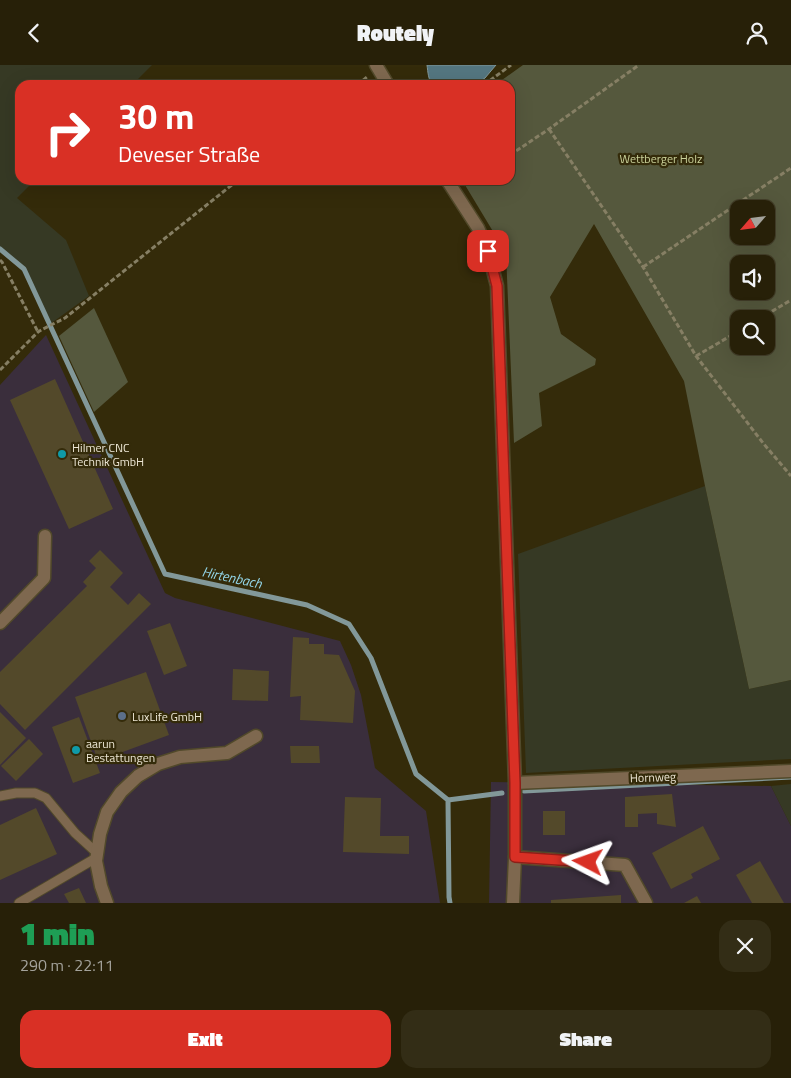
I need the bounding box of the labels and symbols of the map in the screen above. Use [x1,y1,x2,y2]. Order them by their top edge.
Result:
park label: Wettberger Holz [620,149,702,168]
north arrow [730,200,775,245]
pin [467,230,509,272]
place label: Hilmer CNC Technik GmbH [72,438,144,471]
marker: Hilmer CNC Technik GmbH [56,448,68,460]
water label: Hirtenbach [200,560,265,594]
place label: LuxLife GmbH [132,707,202,726]
marker: LuxLife GmbH [116,710,128,722]
place label: aarun Bestattungen [86,734,155,767]
marker: aarun Bestattungen [70,744,82,756]
street label: Hornweg [630,767,676,787]
position arrow [561,835,613,887]

